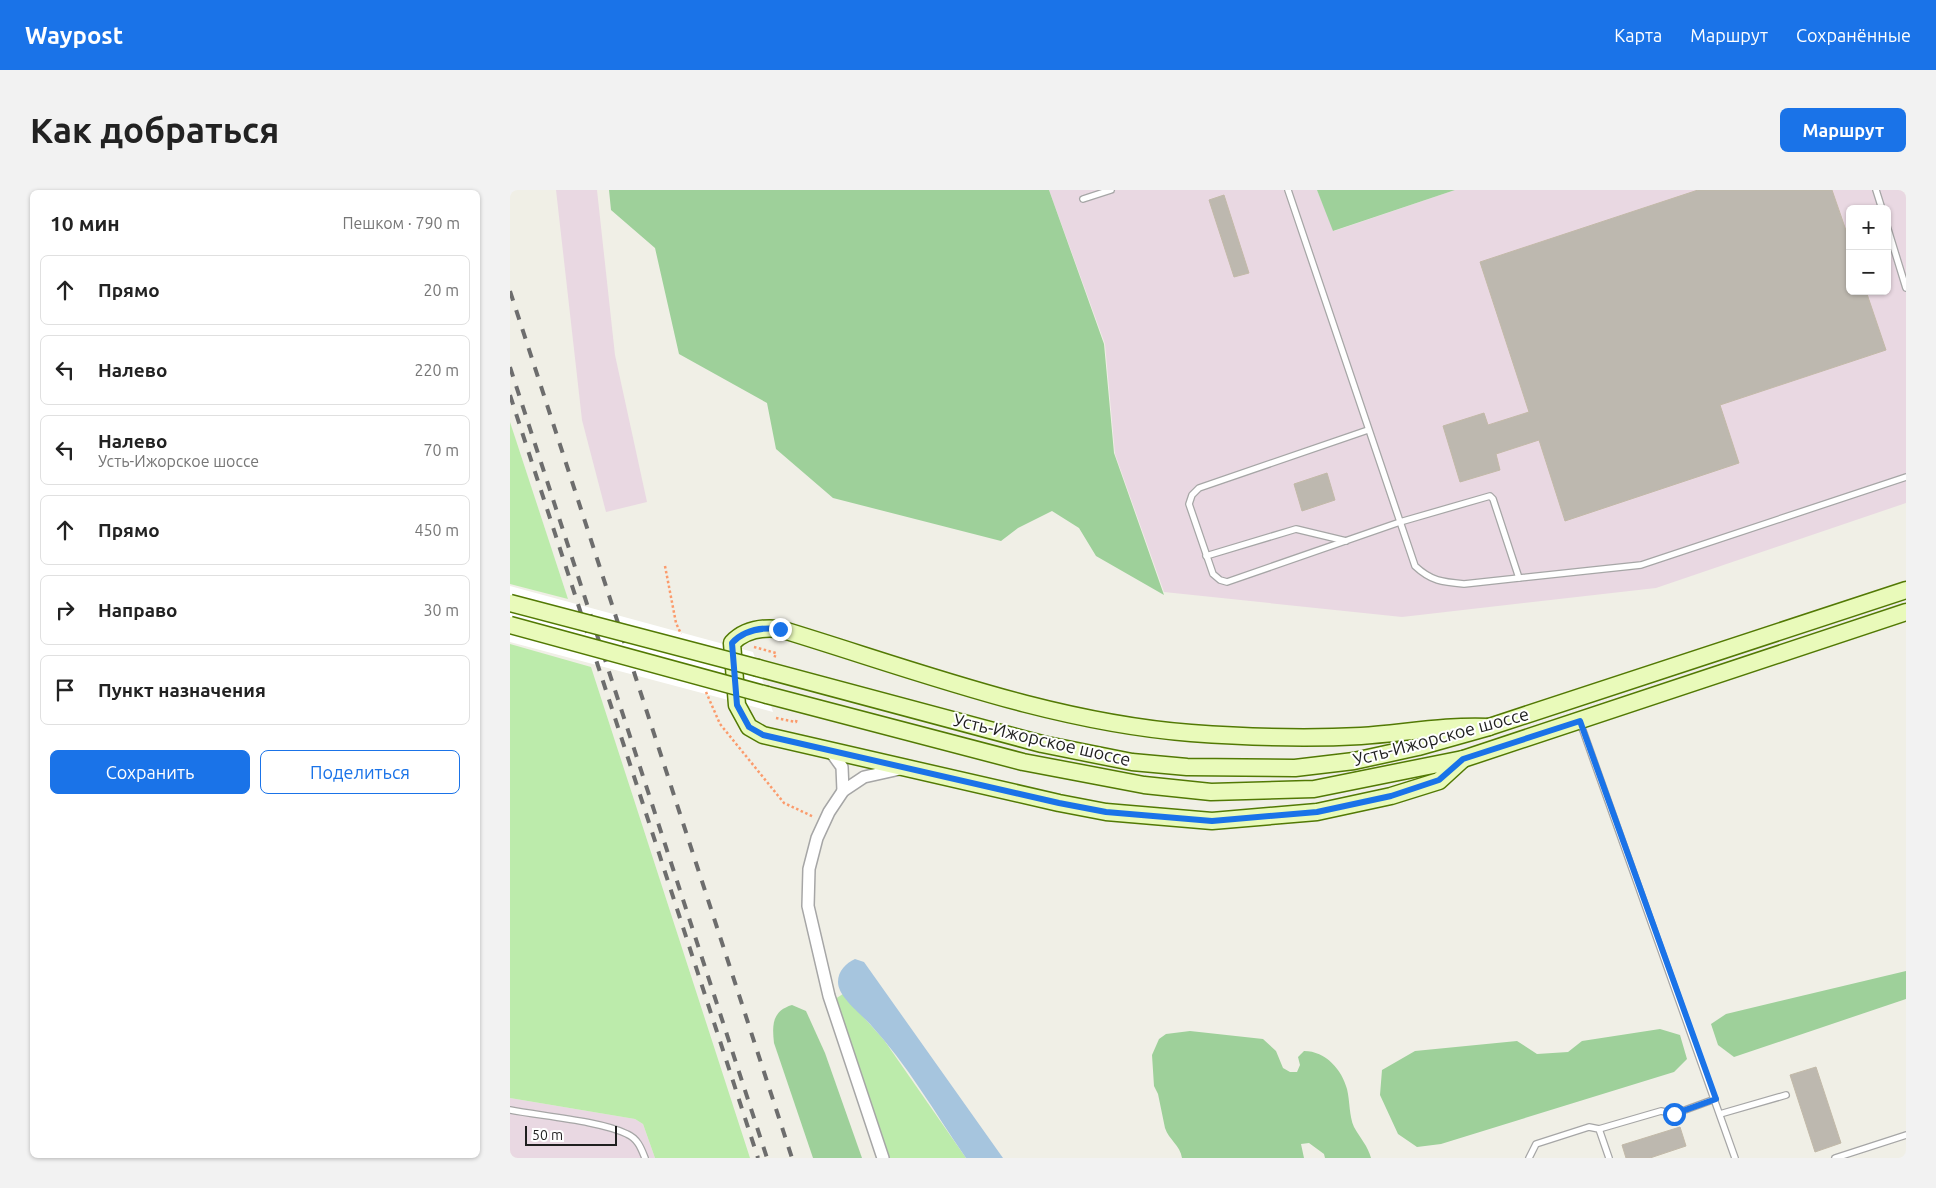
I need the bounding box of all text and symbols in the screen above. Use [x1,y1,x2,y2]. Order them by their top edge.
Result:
text: Waypost [25,22,123,49]
text: Карта [1614,25,1662,45]
text: Маршрут [1690,25,1768,45]
text: Сохранённые [1796,25,1911,45]
button: Маршрут [1780,108,1906,152]
text: Как добраться [30,110,279,150]
map controls [1846,205,1891,295]
button: + [1846,205,1891,250]
text: 10 мин [50,211,120,235]
text: Пешком · 790 m [342,214,460,232]
button: − [1846,250,1891,295]
icon: ahead [51,276,79,304]
text: Прямо [98,279,160,301]
text: 20 m [423,281,459,299]
icon: left [51,356,79,384]
text: Налево [98,359,167,381]
text: 220 m [414,361,459,379]
text: Налево [98,430,167,452]
icon: left [51,436,79,464]
text: 70 m [423,441,459,459]
text: Усть-Ижорское шоссе [98,452,259,470]
icon: ahead [51,516,79,544]
text: Прямо [98,519,160,541]
text: 450 m [414,521,459,539]
icon: right [51,596,79,624]
text: Направо [98,599,178,621]
text: 30 m [423,601,459,619]
route end [769,618,792,641]
icon: arrive [51,676,79,704]
text: Пункт назначения [98,679,266,701]
street label: Усть-Ижорское шоссе [1351,703,1531,769]
street label: Усть-Ижорское шоссе [952,709,1133,769]
button: Сохранить [50,750,250,794]
button: Поделиться [260,750,460,794]
route start [1663,1103,1686,1126]
scale bar [525,1123,618,1146]
text: 50 m [532,1127,563,1143]

